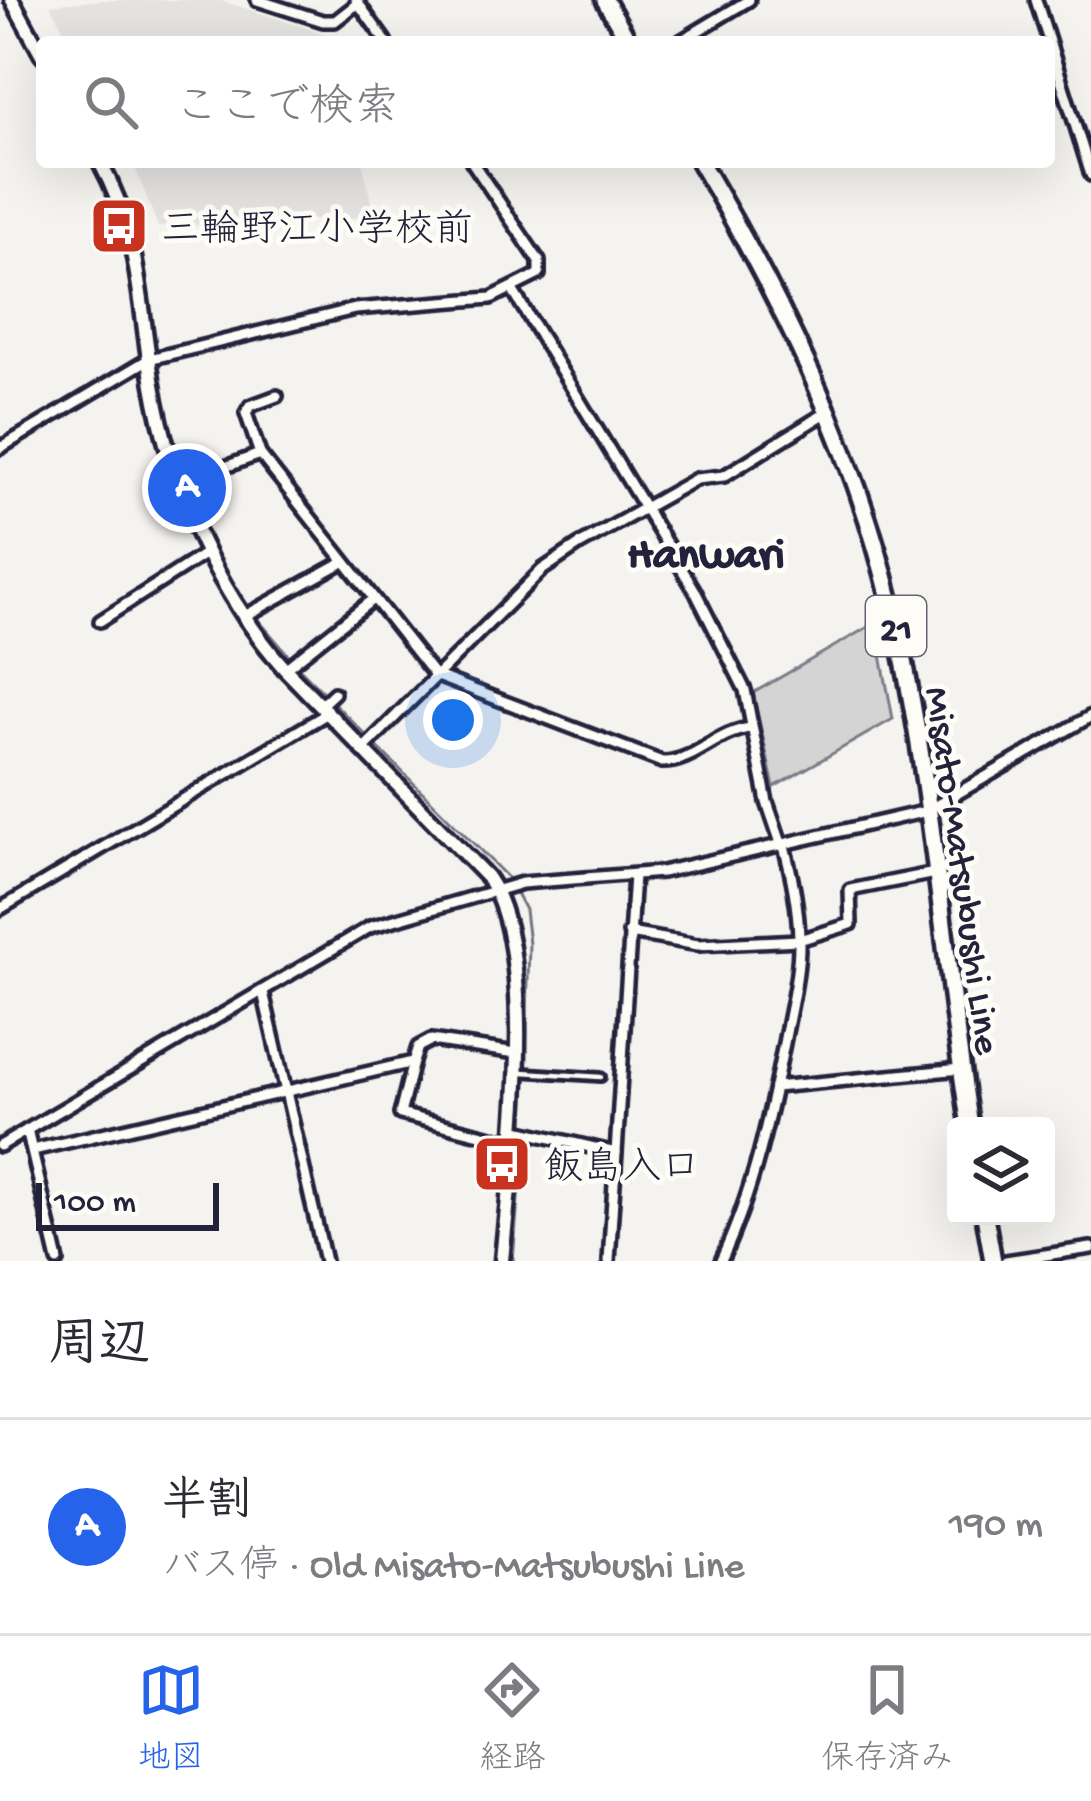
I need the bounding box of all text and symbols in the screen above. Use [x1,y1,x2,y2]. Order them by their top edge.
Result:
search box [36,36,1055,168]
icon: search [78,69,144,135]
text: ここで検索 [174,84,399,137]
bus stop icon: 三輪野江小学校前 [88,195,150,257]
place label: 三輪野江小学校前 [161,208,473,256]
pin: A [148,443,226,533]
district label: Hanwari [627,531,785,584]
road number: 21 [866,596,926,656]
street label: Misato-Matsubushi Line [911,684,1008,1058]
your location [423,690,483,750]
map controls [947,1117,1055,1225]
button: layers [947,1117,1055,1225]
bus stop icon: 飯島入口 [471,1133,533,1195]
place label: 飯島入口 [544,1146,700,1194]
scale bar [36,1177,219,1230]
text: 100 m [54,1185,136,1223]
text: 周辺 [48,1319,150,1379]
text: 半割 [162,1478,252,1531]
text: A [75,1504,99,1550]
text: 190 m [949,1504,1043,1550]
text: バス停 · Old Misato-Matsubushi Line [162,1546,744,1592]
tab: 地図 [138,1657,204,1780]
tab: 経路 [479,1657,545,1780]
tab: 保存済み [821,1657,953,1780]

